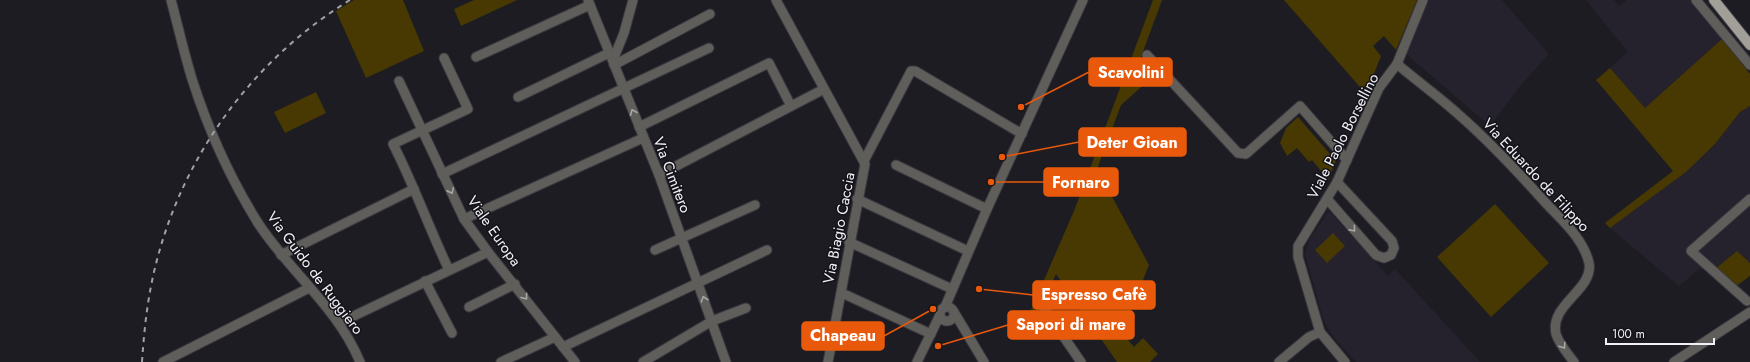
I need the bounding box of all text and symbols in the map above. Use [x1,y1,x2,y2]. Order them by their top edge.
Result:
callout: Scavolini [1089,58,1172,86]
text: Scavolini [1098,61,1164,84]
street label: Viale Paolo Borsellino [1302,69,1384,203]
one-way arrow [629,109,637,116]
street label: Via Eduardo de Filippo [1477,113,1595,237]
callout: Deter Gioan [1079,128,1186,156]
text: Deter Gioan [1086,131,1178,154]
street label: Via Cimitero [647,134,697,216]
callout: Fornaro [1044,168,1118,196]
street label: Via Biagio Caccia [817,170,861,286]
text: Fornaro [1052,171,1110,194]
one-way arrow [446,187,453,194]
street label: Viale Europa [462,191,526,271]
street label: Via Guido de Ruggiero [261,207,369,339]
one-way arrow [1349,225,1356,232]
callout: Espresso Cafè [1033,281,1155,309]
text: Espresso Cafè [1041,283,1147,306]
one-way arrow [520,293,527,300]
one-way arrow [701,295,709,302]
callout: Sapori di mare [1008,311,1134,339]
text: Sapori di mare [1016,313,1126,336]
scale bar [1606,320,1714,346]
callout: Chapeau [802,322,884,350]
text: Chapeau [810,324,876,347]
text: 100 m [1612,325,1645,343]
one-way arrow [1558,342,1566,349]

